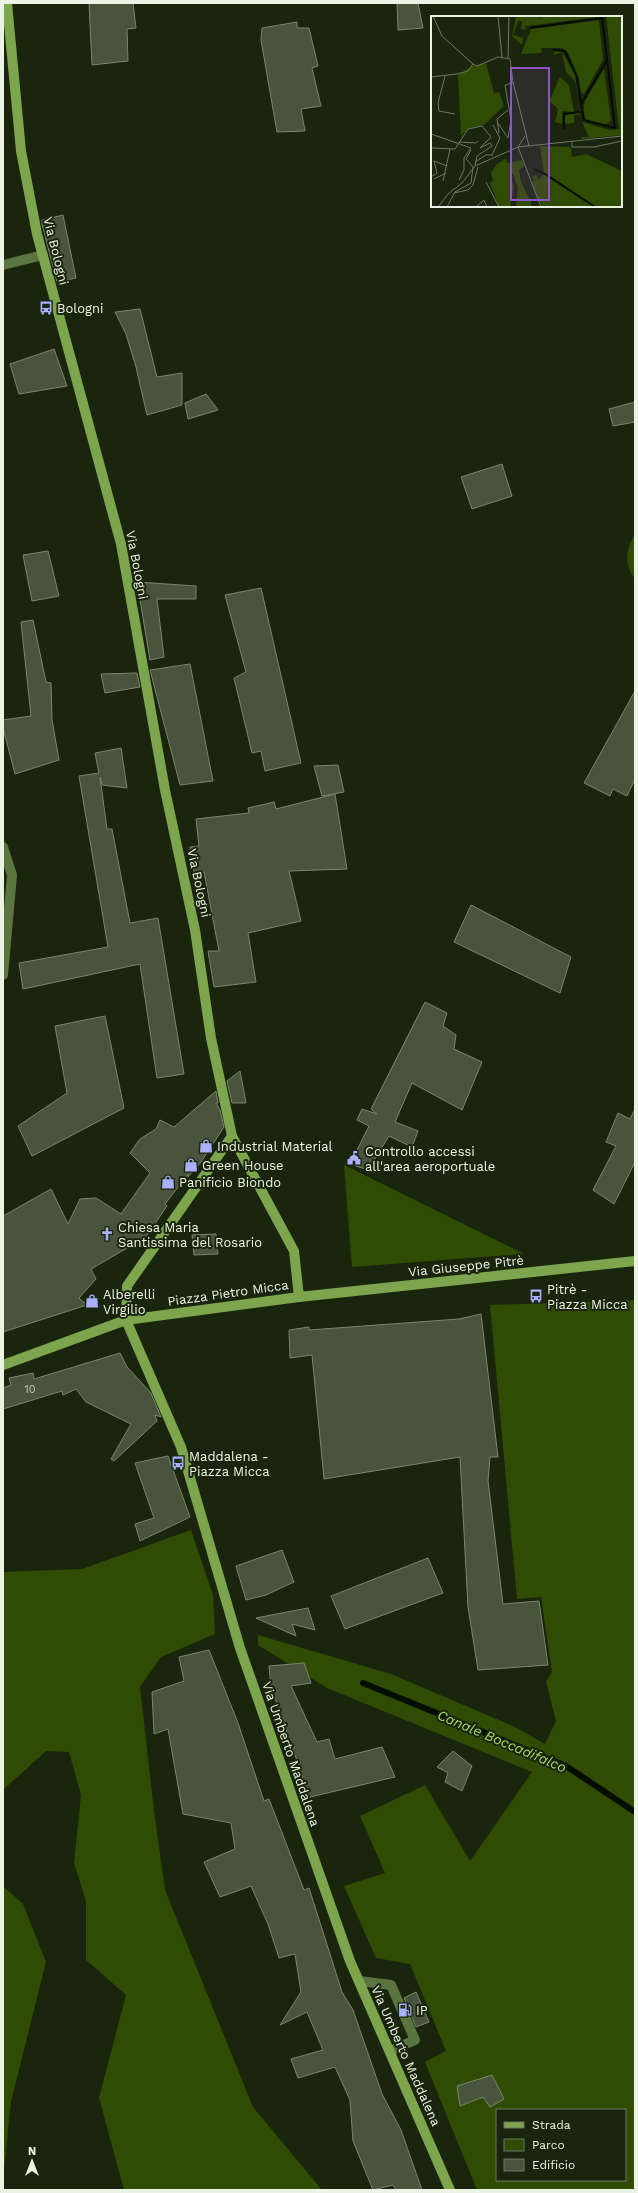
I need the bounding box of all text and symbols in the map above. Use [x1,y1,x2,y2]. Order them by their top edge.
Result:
inset map [431,16,622,207]
street label: Via Bologni [40,215,72,287]
bus stop icon: Bologni [38,300,54,316]
place label: Bologni [57,301,104,316]
street label: Via Bologni [123,529,151,601]
street label: Via Bologni [184,847,214,919]
shop icon: Industrial Material [198,1138,214,1154]
place label: Industrial Material [217,1139,333,1154]
place label: Controllo accessi all'area aeroportuale [365,1144,495,1174]
public building icon: Controllo accessi all'area aeroportuale [346,1150,362,1166]
shop icon: Green House [183,1157,199,1173]
place label: Green House [202,1158,284,1173]
shop icon: Panificio Biondo [160,1174,176,1190]
place label: Panificio Biondo [179,1175,281,1190]
place label: Chiesa Maria Santissima del Rosario [118,1220,262,1250]
church icon: Chiesa Maria Santissima del Rosario [99,1226,115,1242]
street label: Via Giuseppe Pitrè [407,1252,525,1280]
street label: Piazza Pietro Micca [167,1277,290,1309]
place label: Pitrè - Piazza Micca [547,1282,628,1312]
place label: Alberelli Virgilio [103,1287,155,1317]
bus stop icon: Pitrè - Piazza Micca [528,1288,544,1304]
shop icon: Alberelli Virgilio [84,1293,100,1309]
house number: 10 [24,1383,36,1396]
place label: Maddalena - Piazza Micca [189,1449,270,1479]
bus stop icon: Maddalena - Piazza Micca [170,1455,186,1471]
street label: Via Umberto Maddalena [259,1680,323,1829]
water label: Canale Boccadifalco [435,1707,569,1775]
street label: Via Umberto Maddalena [368,1983,444,2129]
fuel station icon: IP [397,2002,413,2018]
place label: IP [416,2003,428,2018]
legend [496,2109,626,2181]
text: Strada [532,2118,571,2132]
text: Parco [532,2138,565,2152]
north arrow [12,2141,52,2181]
text: N [28,2145,36,2158]
text: Edificio [532,2158,575,2172]

